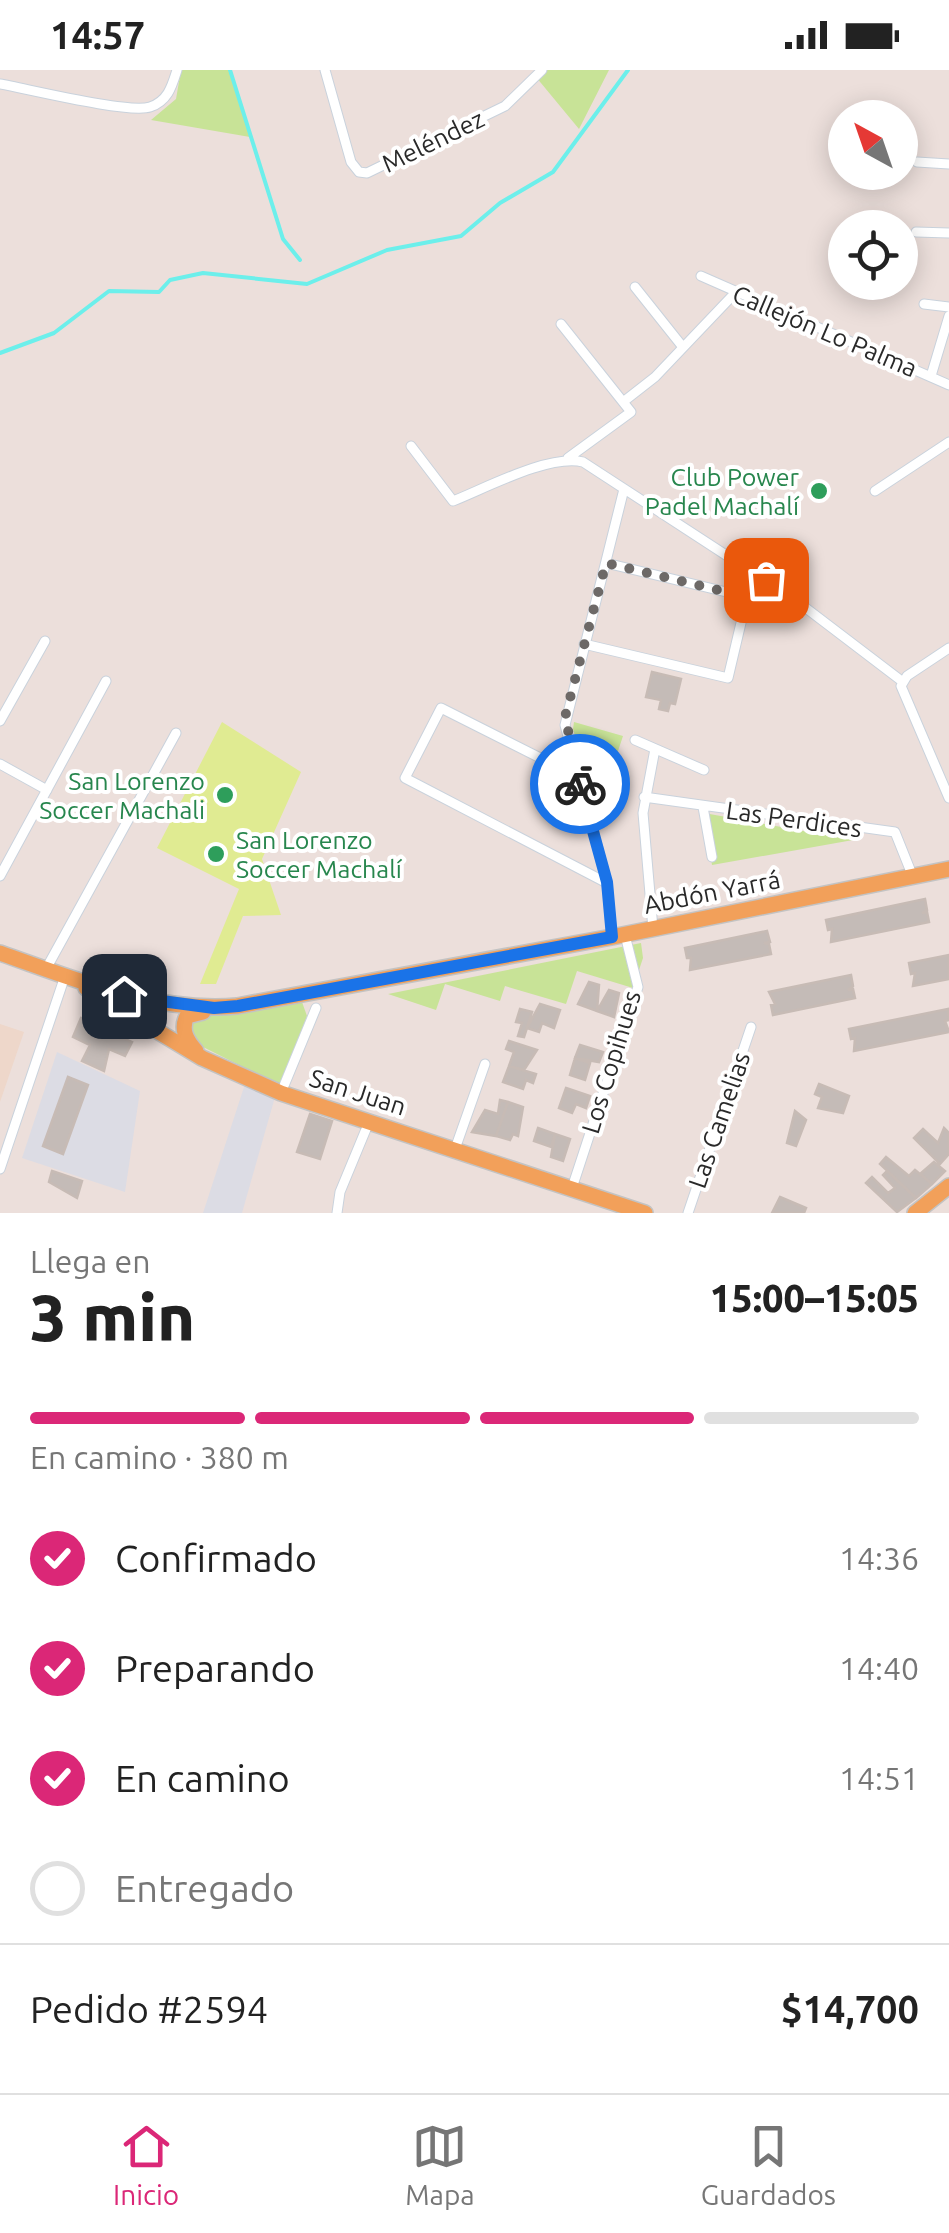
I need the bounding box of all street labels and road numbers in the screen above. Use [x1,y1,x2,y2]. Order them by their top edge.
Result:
street label: Meléndez [377,104,489,178]
street label: Callejón Lo Palma [729,280,921,382]
street label: Las Perdices [724,796,864,842]
street label: Abdón Yarrá [641,865,783,919]
street label: Los Copihues [576,987,646,1137]
street label: Las Camelias [683,1048,755,1192]
street label: San Juan [306,1063,410,1121]

